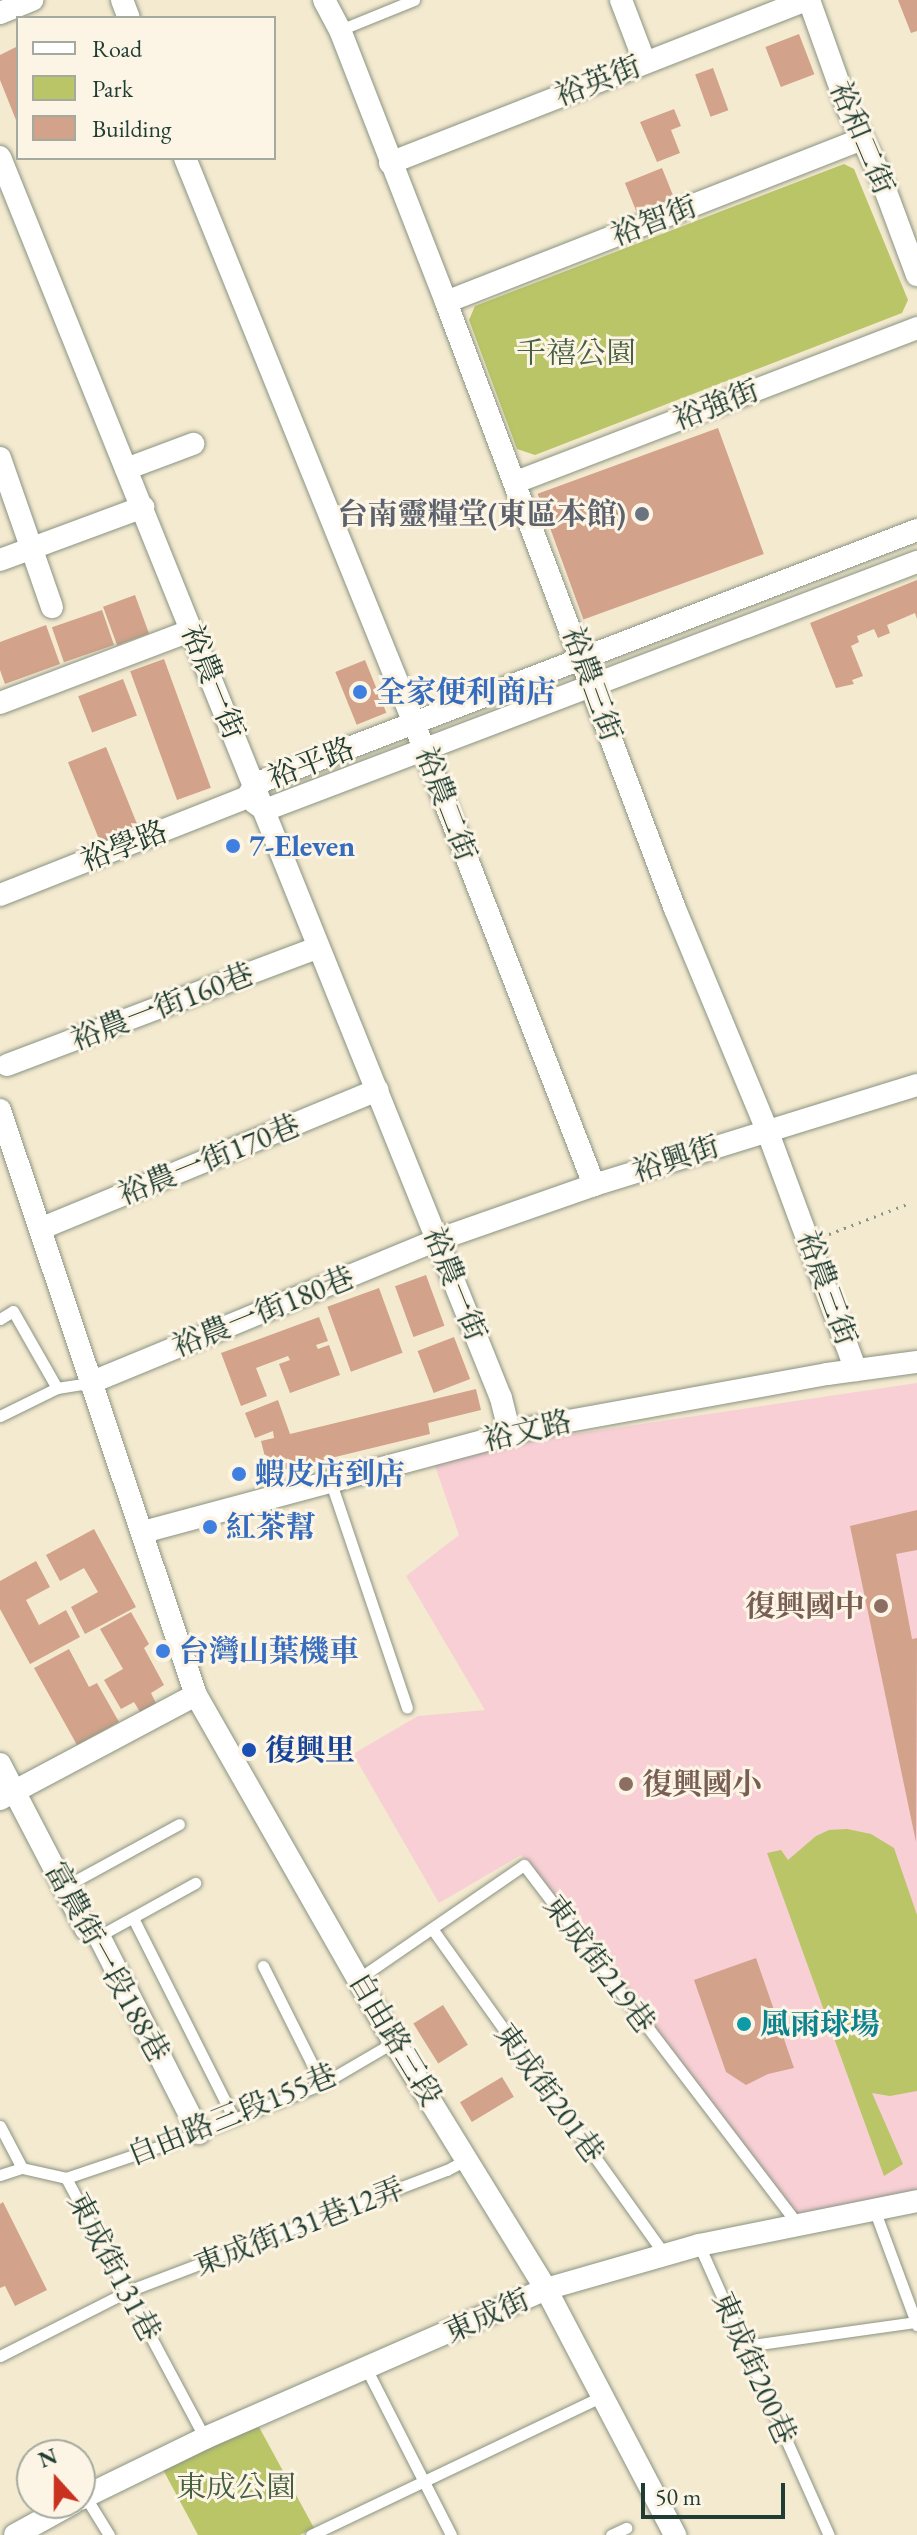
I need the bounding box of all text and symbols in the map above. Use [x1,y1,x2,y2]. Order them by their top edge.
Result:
legend [16,16,276,160]
text: Road [92,33,142,64]
street label: 裕英街 [550,48,646,114]
text: Park [92,73,133,104]
street label: 裕和二街 [822,76,902,200]
text: Building [92,113,172,144]
street label: 裕智街 [606,188,702,254]
park label: 千禧公園 [516,335,636,371]
street label: 裕強街 [668,372,764,438]
place label: 台南靈糧堂(東區本館) [338,496,626,532]
marker: 台南靈糧堂(東區本館) [633,505,651,523]
street label: 裕農一街 [174,620,252,744]
street label: 裕農三街 [555,621,629,747]
place label: 全家便利商店 [376,674,556,710]
marker: 全家便利商店 [351,683,369,701]
street label: 裕平路 [263,730,359,796]
street label: 裕農二街 [408,742,484,866]
street label: 裕學路 [76,813,172,879]
place label: 7-Eleven [249,828,355,864]
marker: 7-Eleven [224,837,242,855]
street label: 裕農一街160巷 [65,956,259,1058]
street label: 裕農一街170巷 [113,1107,305,1213]
street label: 裕興街 [628,1128,724,1190]
street label: 裕農一街 [416,1222,494,1346]
street label: 裕農三街 [790,1225,864,1351]
street label: 裕農一街180巷 [167,1259,359,1365]
street label: 裕文路 [479,1403,575,1459]
place label: 蝦皮店到店 [255,1456,405,1492]
marker: 蝦皮店到店 [230,1465,248,1483]
place label: 紅茶幫 [226,1509,316,1545]
marker: 紅茶幫 [201,1518,219,1536]
place label: 復興國中 [745,1588,865,1624]
marker: 復興國中 [872,1597,890,1615]
place label: 台灣山葉機車 [179,1633,359,1669]
marker: 台灣山葉機車 [154,1642,172,1660]
place label: 復興里 [265,1732,355,1768]
marker: 復興里 [240,1741,258,1759]
place label: 復興國小 [642,1766,762,1802]
marker: 復興國小 [617,1775,635,1793]
street label: 富農街一段188巷 [37,1856,177,2068]
street label: 東成街219巷 [536,1888,662,2040]
street label: 自由路三段 [341,1965,449,2113]
place label: 風雨球場 [760,2006,880,2042]
marker: 風雨球場 [735,2015,753,2033]
street label: 東成街201巷 [486,2016,612,2170]
street label: 自由路三段155巷 [122,2057,342,2173]
street label: 東成街131巷12弄 [189,2170,409,2284]
street label: 東成街131巷 [60,2187,168,2347]
street label: 東成街 [439,2281,535,2351]
street label: 東成街200巷 [704,2286,804,2450]
north arrow [16,2439,96,2519]
text: N [34,2441,61,2475]
scale bar [645,2467,789,2517]
park label: 東成公園 [176,2469,296,2505]
text: 50 m [655,2481,702,2512]

